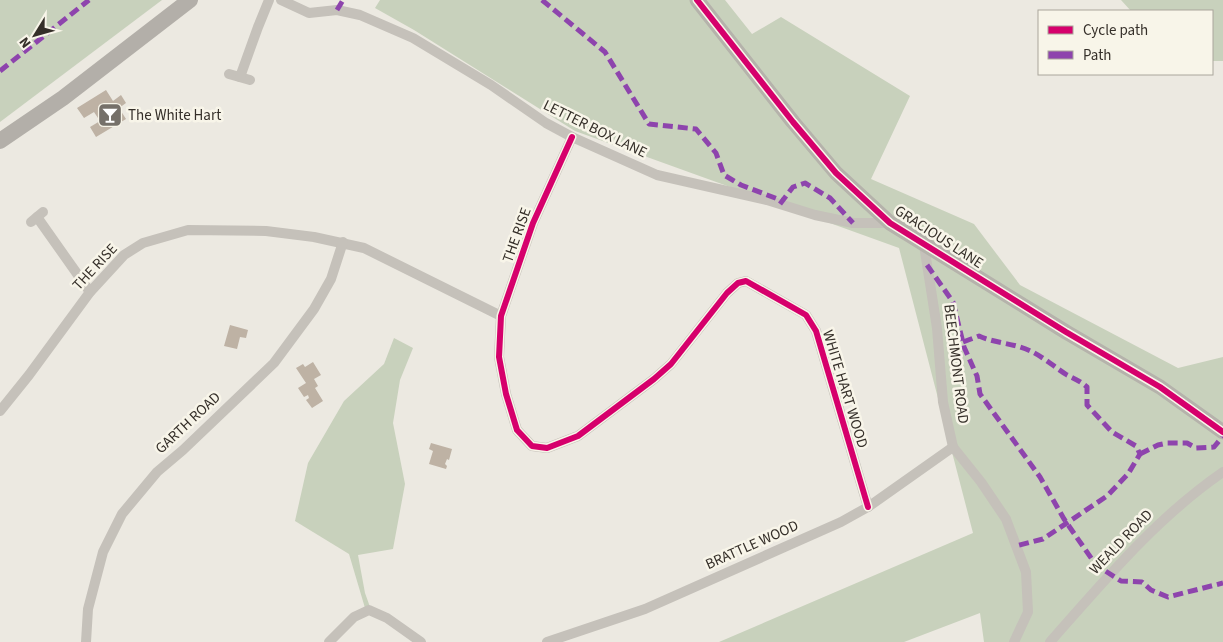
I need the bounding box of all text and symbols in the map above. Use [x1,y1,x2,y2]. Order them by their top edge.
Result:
north arrow [10,10,60,60]
legend [1038,10,1213,75]
text: Cycle path [1083,20,1148,41]
text: N [15,32,36,52]
text: Path [1083,45,1111,66]
street label: LETTER BOX LANE [540,95,650,163]
bar icon: The White Hart [97,102,123,128]
place label: The White Hart [128,105,221,126]
street label: GRACIOUS LANE [891,200,987,274]
street label: THE RISE [497,204,537,265]
street label: THE RISE [68,239,122,295]
street label: BEECHMONT ROAD [938,303,974,425]
street label: WHITE HART WOOD [817,327,873,451]
street label: GARTH ROAD [151,387,225,459]
street label: WEALD ROAD [1085,505,1157,579]
street label: BRATTLE WOOD [702,515,802,575]

